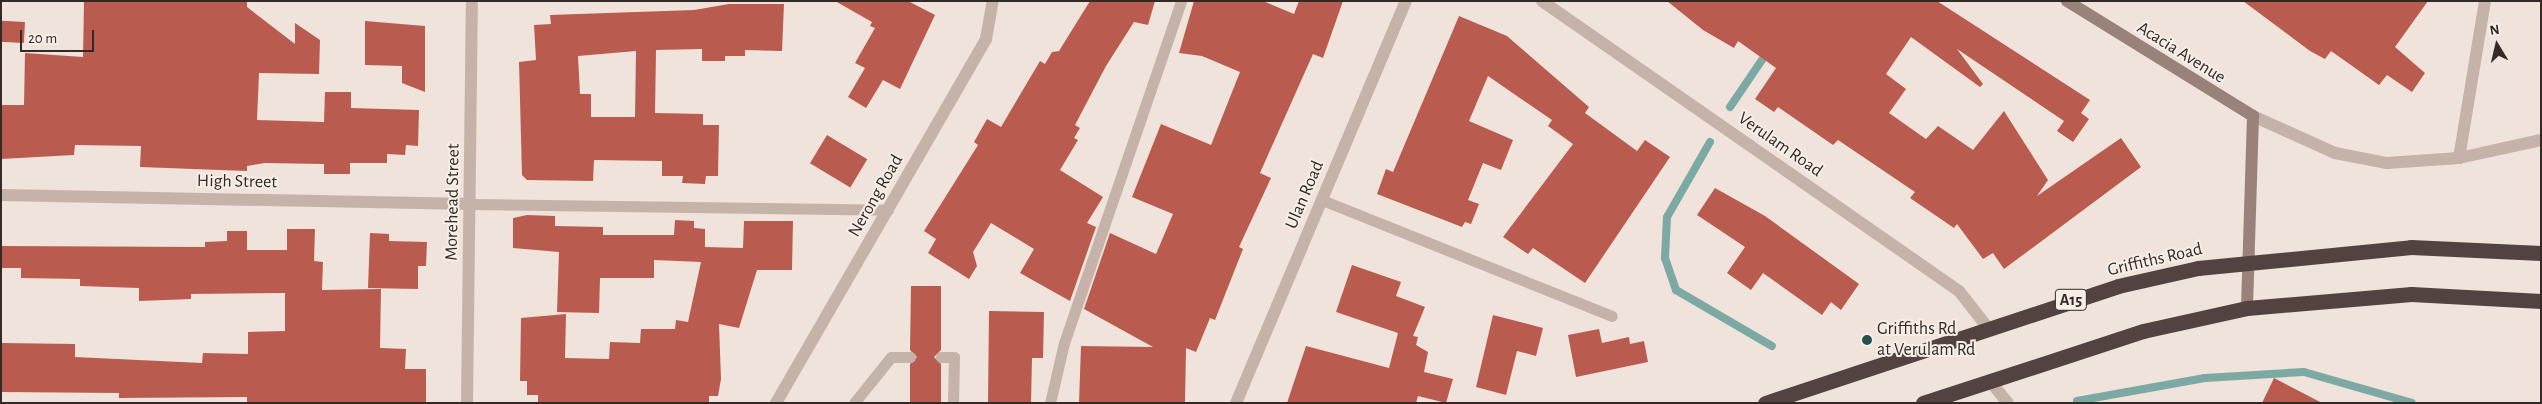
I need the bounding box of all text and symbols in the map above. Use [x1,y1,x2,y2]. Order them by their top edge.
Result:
street label: Acacia Avenue [2133,17,2229,89]
scale bar [22,20,96,52]
north arrow [2472,20,2522,70]
text: N [2489,23,2501,38]
text: 20 m [28,31,57,46]
street label: Verulam Road [1734,108,1826,182]
street label: Morehead Street [441,143,465,261]
street label: Nerong Road [844,151,908,241]
street label: Ulan Road [1281,158,1329,232]
street label: High Street [197,171,277,193]
street label: Griffiths Road [2106,239,2204,281]
road number: A15 [2055,286,2087,314]
place label: Griffiths Rd at Verulam Rd [1877,319,1975,362]
marker: Griffiths Rd at Verulam Rd [1861,334,1873,346]

